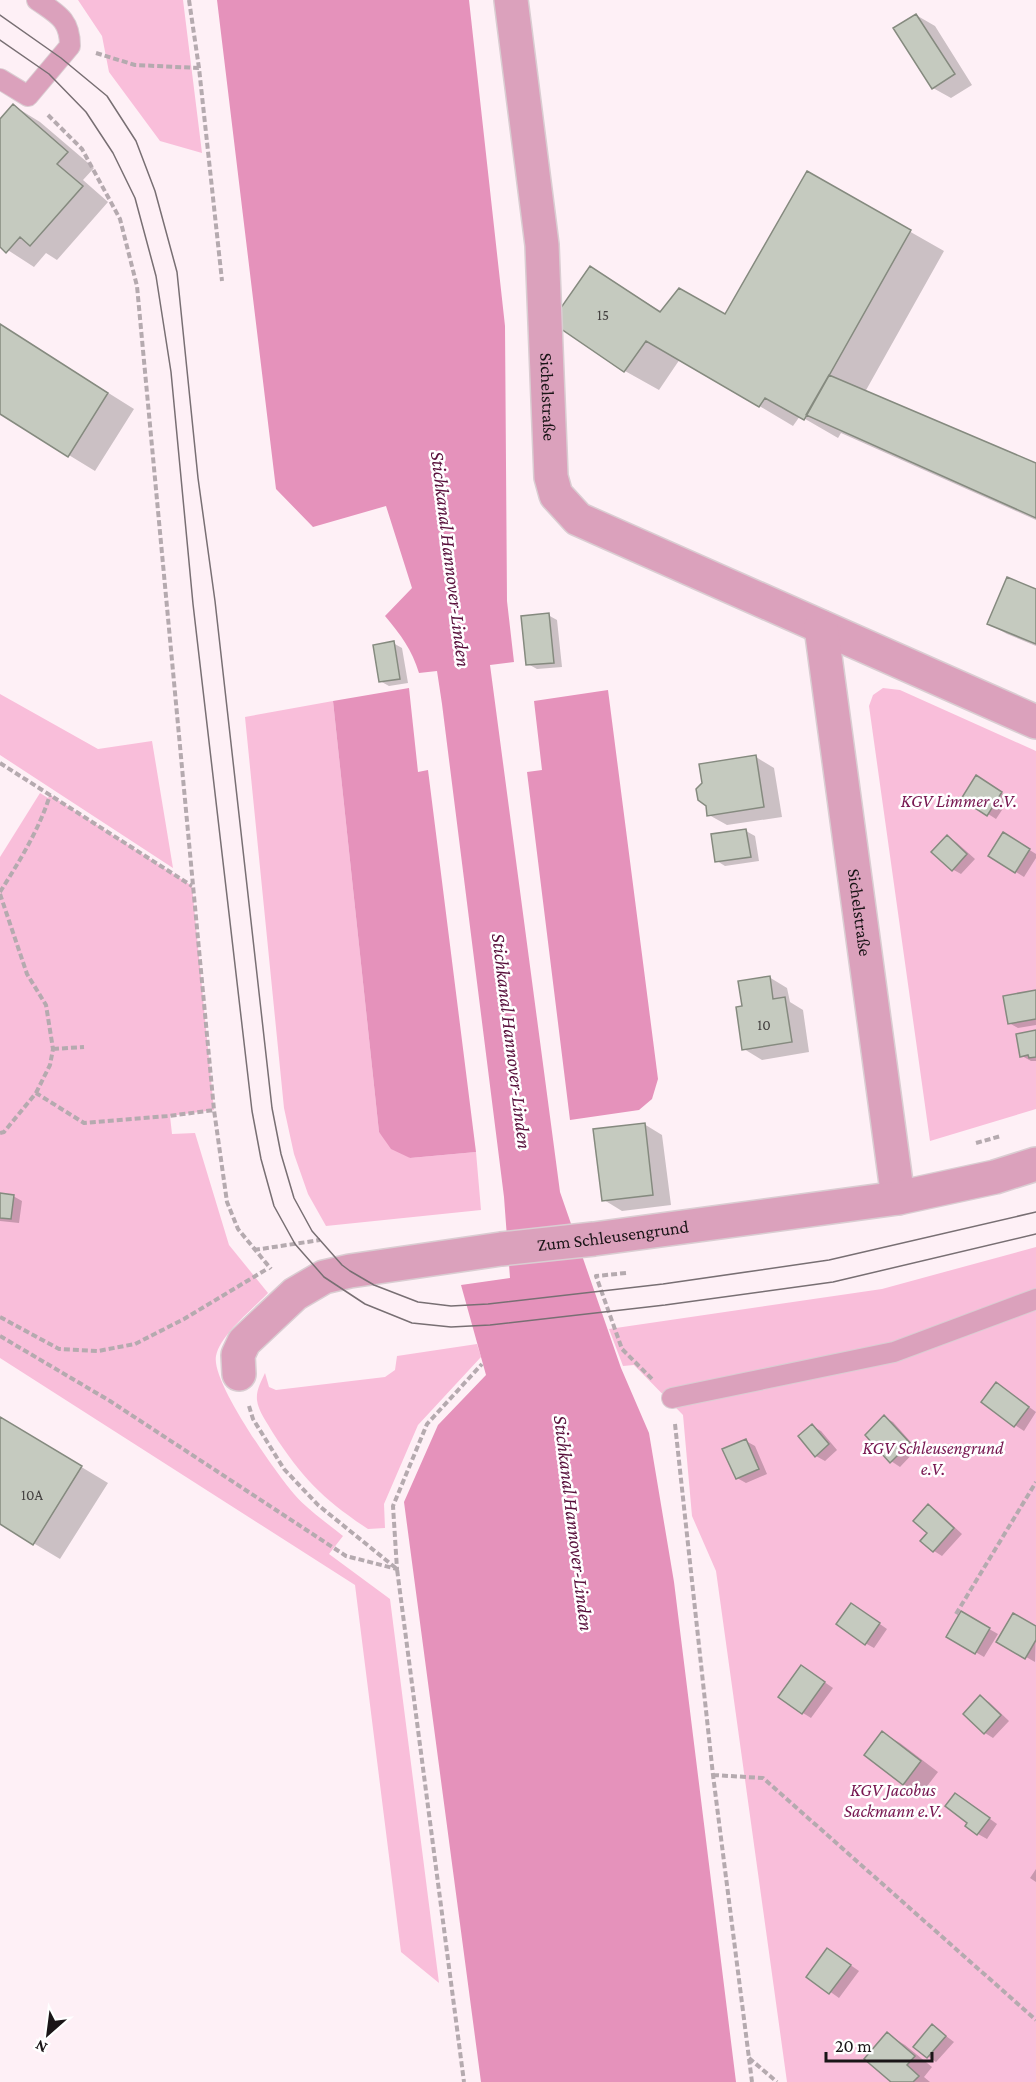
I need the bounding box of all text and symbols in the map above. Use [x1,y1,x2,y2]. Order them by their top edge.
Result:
house number: 15 [597,307,609,323]
street label: Sichelstraße [536,352,560,441]
water label: Stichkanal Hannover-Linden [427,450,475,668]
park label: KGV Limmer e.V. [901,791,1017,811]
street label: Sichelstraße [844,867,875,958]
water label: Stichkanal Hannover-Linden [488,932,536,1150]
house number: 10 [757,1017,771,1033]
street label: Zum Schleusengrund [536,1216,691,1255]
water label: Stichkanal Hannover-Linden [550,1414,598,1632]
park label: KGV Schleusengrund e.V. [862,1438,1004,1479]
house number: 10A [21,1487,43,1503]
park label: KGV Jacobus Sackmann e.V. [844,1780,942,1821]
north arrow [18,2004,78,2064]
scale bar [826,2025,932,2063]
text: 20 m [835,2036,872,2056]
text: N [32,2037,50,2057]

